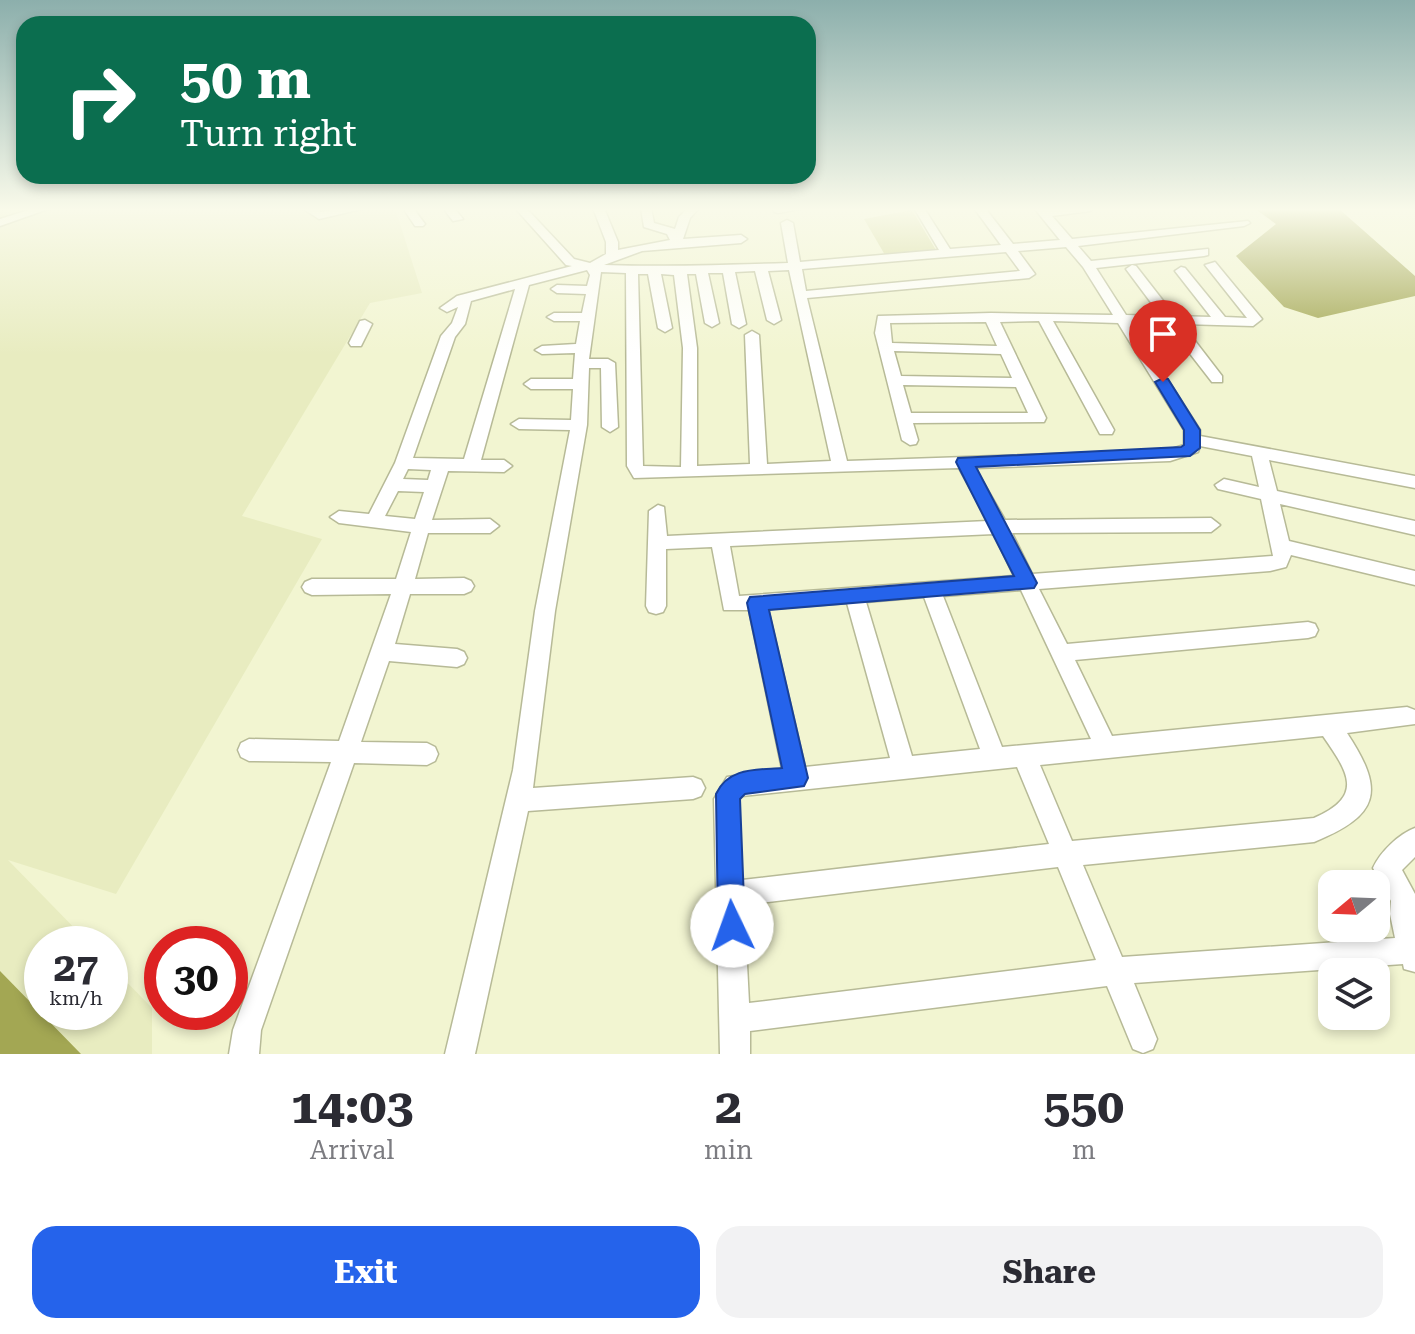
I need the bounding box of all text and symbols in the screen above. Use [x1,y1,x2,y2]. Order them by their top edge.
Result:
text: 50 m [180,46,311,112]
icon: right [48,48,152,152]
text: Turn right [180,113,357,155]
pin [1129,300,1197,382]
icon: arrive [1141,312,1185,356]
north arrow [1318,870,1390,942]
map controls [1318,870,1390,1030]
position arrow [690,884,774,968]
speed limit sign: 30 [144,926,248,1030]
text: 27 [54,944,98,991]
button: layers [1318,958,1390,1030]
text: km/h [49,986,103,1010]
text: 14:03 [291,1079,413,1135]
text: 2 [715,1079,742,1135]
text: 550 [1044,1079,1124,1135]
text: Arrival [310,1135,394,1165]
text: min [704,1135,753,1165]
text: m [1072,1135,1096,1165]
button: Exit [32,1226,700,1318]
button: Share [716,1226,1383,1318]

